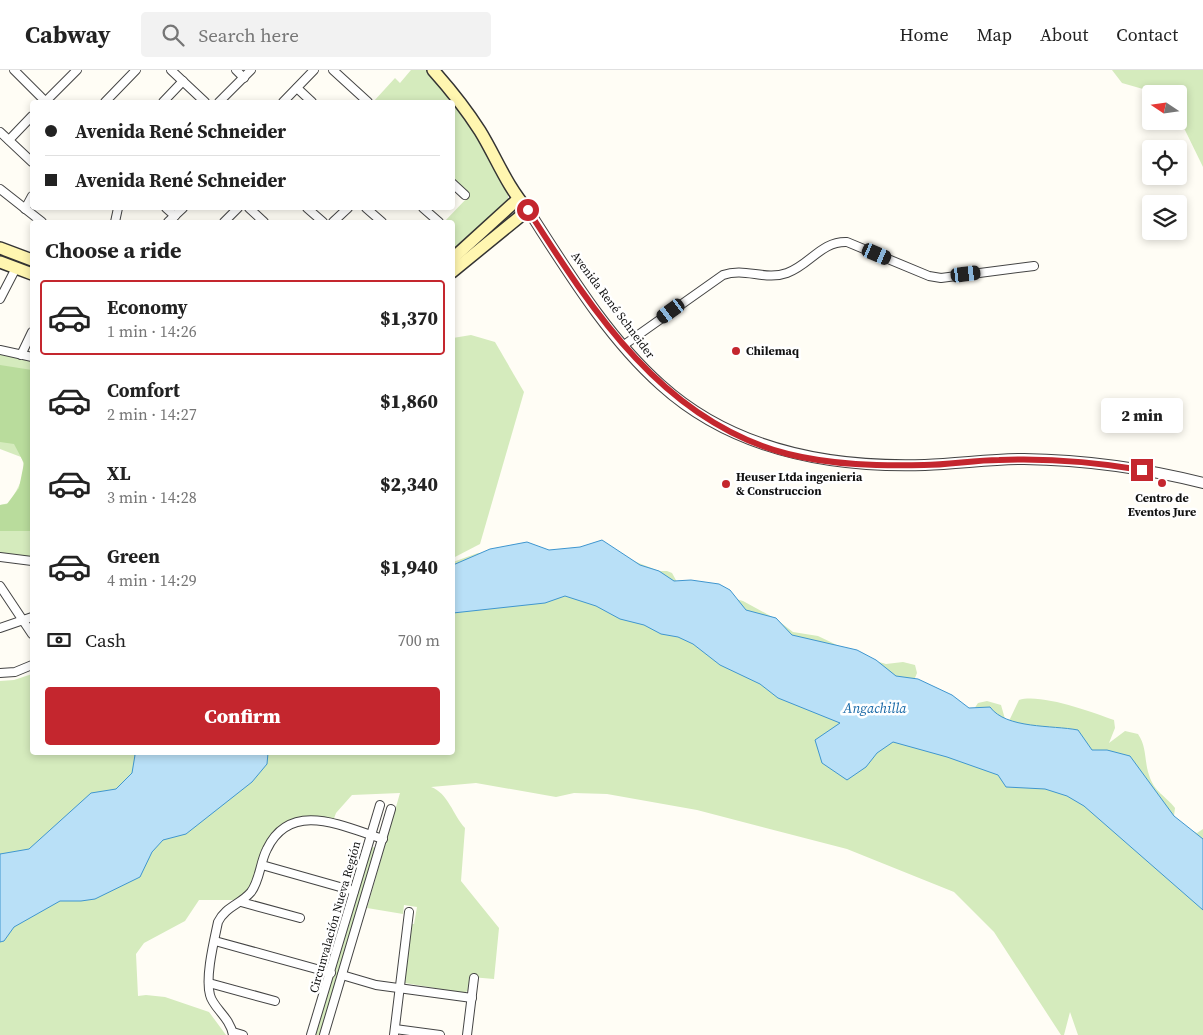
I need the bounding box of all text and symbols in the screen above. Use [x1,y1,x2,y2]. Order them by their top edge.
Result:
search box [141,12,491,57]
text: Cabway [25,18,111,51]
icon: search [159,21,187,49]
text: Search here [199,22,299,48]
text: Home [900,22,949,47]
text: Map [977,22,1012,47]
text: About [1040,22,1088,47]
text: Contact [1116,22,1178,47]
north arrow [1142,85,1188,130]
map controls [1142,85,1187,240]
text: Avenida René Schneider [75,118,286,144]
button: locate [1142,140,1187,185]
text: Avenida René Schneider [75,167,286,193]
button: layers [1142,195,1187,240]
route start [517,199,539,221]
text: Choose a ride [45,235,182,265]
car [860,241,893,267]
street label: Avenida René Schneider [568,248,658,362]
car [950,265,981,283]
text: Economy [107,294,188,320]
icon: car [47,295,92,340]
car [654,296,687,326]
text: $1,370 [380,305,438,331]
text: 1 min · 14:26 [107,320,197,342]
place label: Chilemaq [746,343,799,359]
marker: Chilemaq [730,345,742,357]
text: Comfort [107,377,180,403]
icon: car [47,378,92,423]
text: $1,860 [380,388,438,414]
callout: 2 min [1101,398,1183,432]
text: 2 min · 14:27 [107,403,197,425]
text: 2 min [1121,404,1163,426]
route end [1131,459,1153,481]
text: XL [107,460,130,486]
icon: car [47,461,92,506]
place label: Heuser Ltda ingenieria & Construccion [736,469,863,499]
text: $2,340 [380,471,438,497]
marker: Centro de Eventos Jure [1156,477,1168,489]
marker: Heuser Ltda ingenieria & Construccion [720,478,732,490]
text: 3 min · 14:28 [107,486,197,508]
place label: Centro de Eventos Jure [1128,490,1196,520]
text: Green [107,543,160,569]
icon: car [47,544,92,589]
text: $1,940 [380,554,438,580]
text: 4 min · 14:29 [107,569,197,591]
icon: cash [45,626,73,654]
text: Cash [85,627,126,653]
text: 700 m [398,629,440,651]
button: Confirm [45,687,440,745]
water label: Angachilla [842,698,907,718]
street label: Circunvalación Nueva Región [306,839,364,995]

